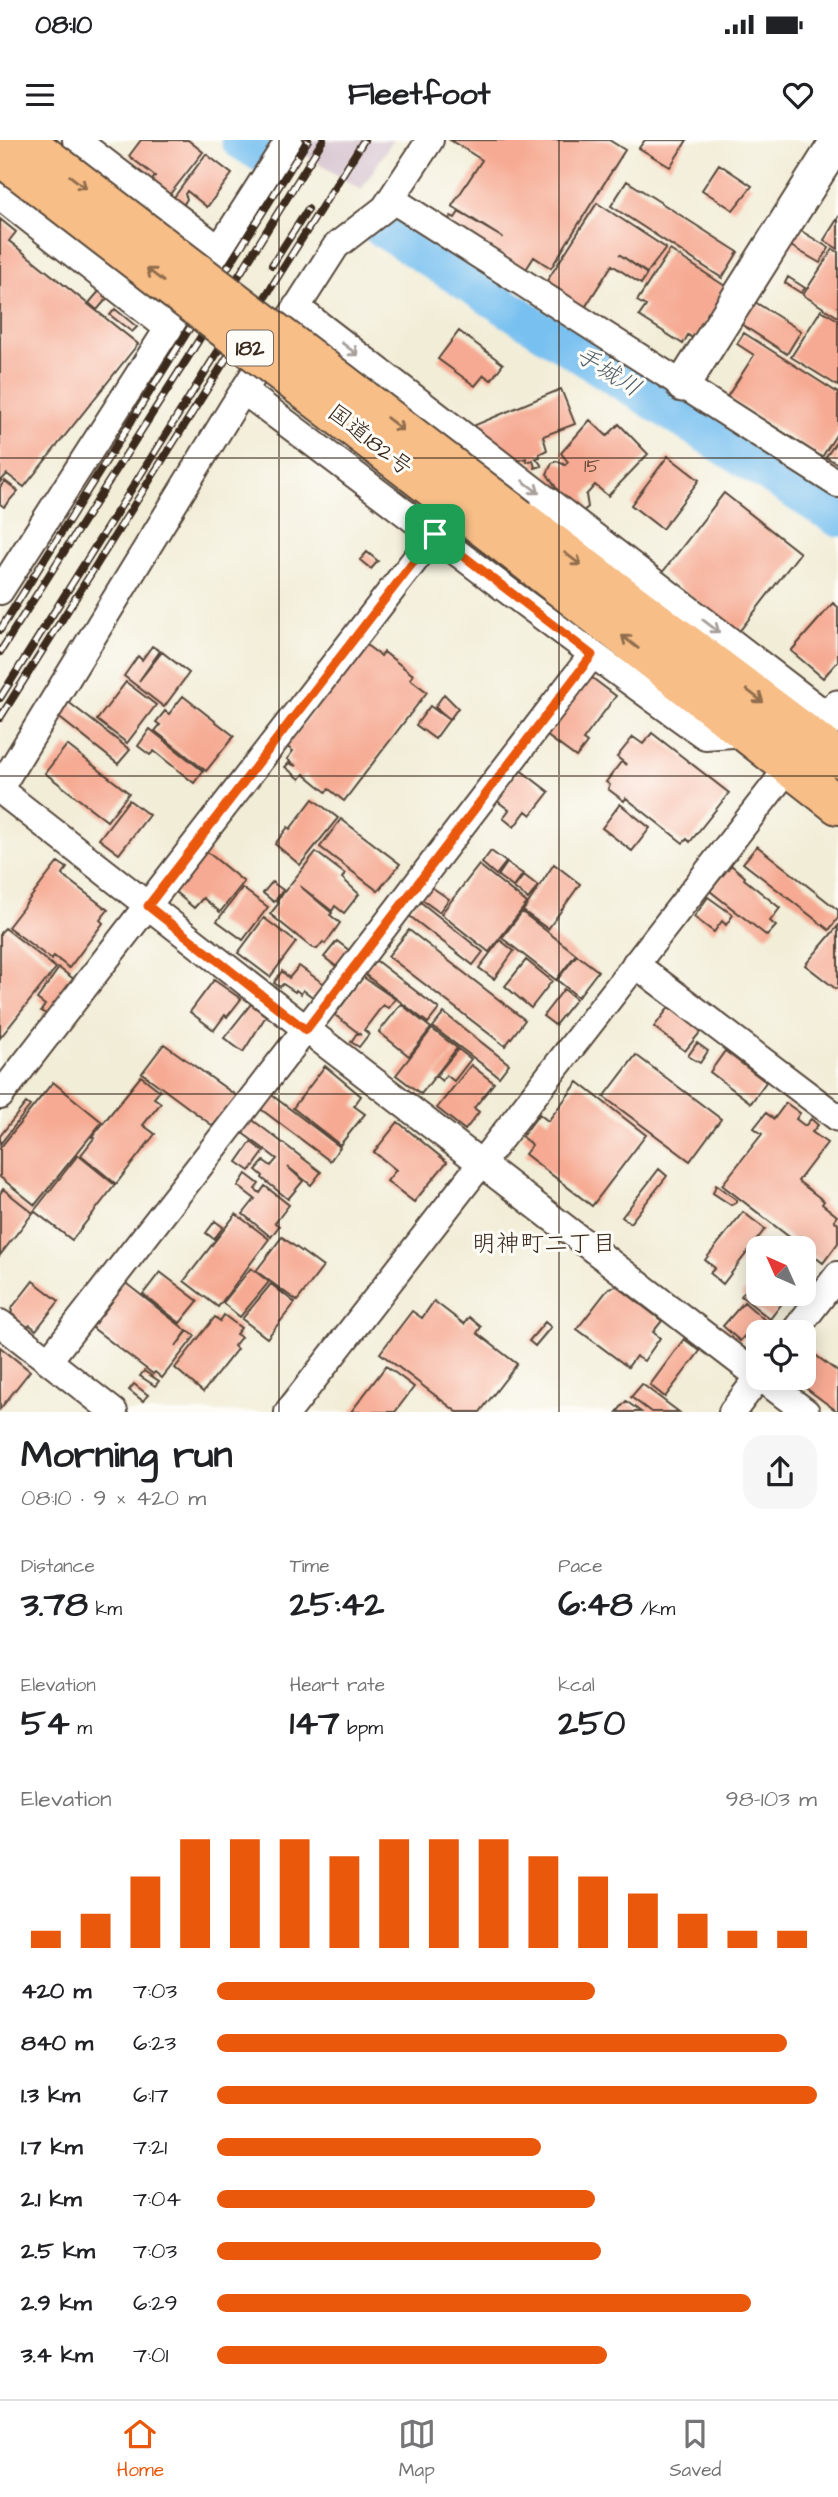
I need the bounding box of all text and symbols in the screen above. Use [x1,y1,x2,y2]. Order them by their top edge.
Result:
text: 08:10 [35,7,92,43]
text: Fleetfoot [348,72,490,117]
icon: menu [21,76,59,114]
icon: heart [779,76,817,114]
one-way arrow [68,174,87,189]
one-way arrow [147,268,165,283]
road number: 182 [227,330,273,366]
water label: 手城川 [568,339,648,405]
one-way arrow [340,341,359,356]
street label: 国道182号 [321,397,419,483]
one-way arrow [385,416,404,431]
house number: 15 [584,453,600,480]
one-way arrow [521,480,539,495]
pin [405,504,465,564]
icon: arrive [416,515,454,553]
one-way arrow [563,552,582,566]
one-way arrow [702,618,720,633]
one-way arrow [621,634,640,649]
one-way arrow [745,688,764,703]
district label: 明神町二丁目 [472,1227,616,1261]
north arrow [746,1236,816,1306]
map controls [746,1236,816,1390]
button: locate [746,1320,816,1390]
text: Morning run [21,1430,233,1482]
button: share [743,1435,817,1509]
text: 08:10 · 9 × 420 m [21,1482,206,1514]
text: Distance [21,1553,95,1580]
text: Time [290,1553,329,1580]
text: Pace [558,1553,602,1580]
text: 3.78 [21,1580,88,1629]
text: 25:42 [290,1580,384,1629]
text: 6:48 [558,1580,633,1629]
text: km [88,1596,122,1623]
text: /km [633,1596,675,1623]
text: Elevation [21,1672,96,1699]
text: Heart rate [290,1672,385,1699]
text: kcal [558,1672,595,1699]
text: 54 [21,1699,70,1748]
text: 147 [290,1699,340,1748]
text: 250 [558,1699,625,1748]
text: m [70,1715,92,1742]
text: bpm [340,1715,383,1742]
text: Elevation [21,1783,112,1815]
text: 98–103 m [726,1783,817,1815]
text: 420 m [21,1975,91,2007]
text: 7:03 [133,1975,177,2007]
text: 840 m [21,2027,93,2059]
text: 6:23 [133,2027,176,2059]
text: 1.3 km [21,2079,80,2111]
text: 6:17 [133,2079,168,2111]
text: 1.7 km [21,2131,83,2163]
text: 7:21 [133,2131,167,2163]
text: 2.1 km [21,2183,82,2215]
text: 7:04 [133,2183,181,2215]
text: 2.5 km [21,2235,95,2267]
text: 7:03 [133,2235,177,2267]
text: 2.9 km [21,2287,92,2319]
text: 6:29 [133,2287,178,2319]
text: 3.4 km [21,2339,93,2371]
text: 7:01 [133,2339,168,2371]
tab: Home [117,2415,164,2484]
tab: Map [398,2415,436,2484]
tab: Saved [669,2415,721,2484]

